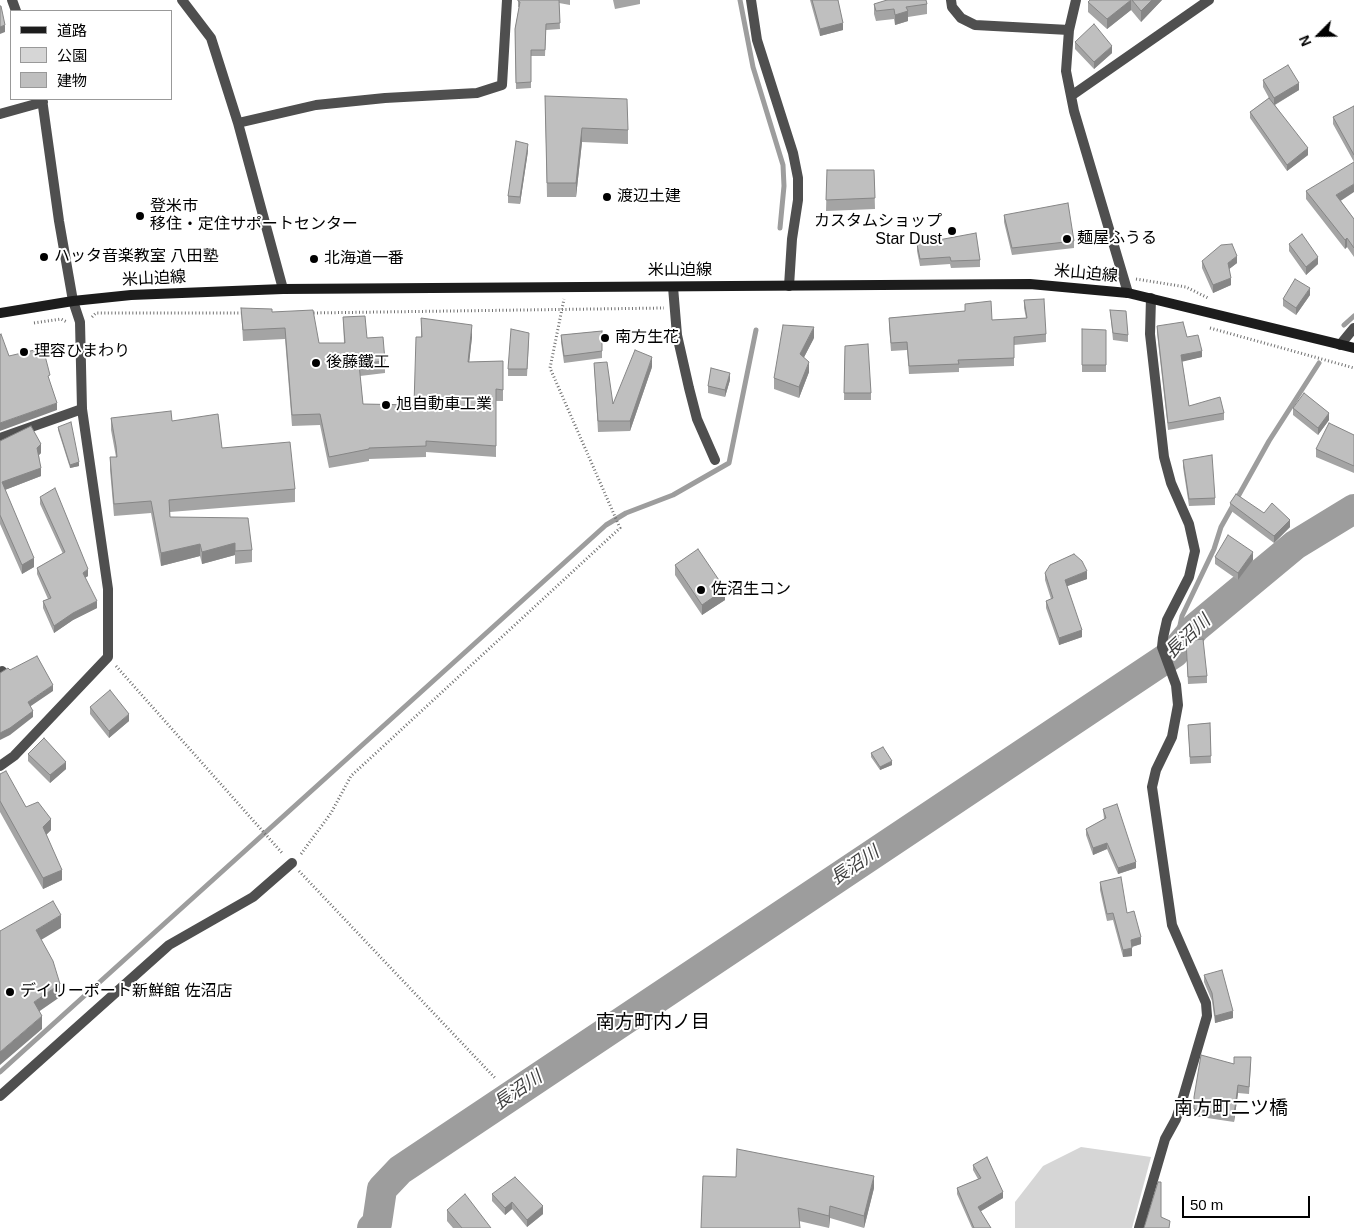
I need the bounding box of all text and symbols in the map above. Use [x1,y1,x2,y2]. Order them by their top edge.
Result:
legend [10,10,172,100]
north arrow [1294,10,1344,60]
text: 道路 [57,22,87,39]
text: N [1296,33,1315,49]
text: 公園 [57,47,87,64]
text: 建物 [57,72,87,89]
place label: 渡辺土建 [617,187,681,207]
marker: 渡辺土建 [601,191,613,203]
place label: 登米市 移住・定住サポートセンター [150,197,358,235]
marker: 登米市 移住・定住サポートセンター [134,210,146,222]
place label: カスタムショップ Star Dust [814,212,942,250]
marker: カスタムショップ Star Dust [946,225,958,237]
place label: 麺屋ふうる [1077,229,1157,249]
marker: 麺屋ふうる [1061,233,1073,245]
place label: ハッタ音楽教室 八田塾 [54,247,218,267]
place label: 北海道一番 [324,249,404,269]
marker: ハッタ音楽教室 八田塾 [38,251,50,263]
marker: 北海道一番 [308,253,320,265]
street label: 米山迫線 [648,261,712,281]
street label: 米山迫線 [1053,262,1119,286]
street label: 米山迫線 [122,268,186,290]
place label: 南方生花 [615,328,679,348]
marker: 南方生花 [599,332,611,344]
place label: 理容ひまわり [34,342,130,362]
marker: 理容ひまわり [18,346,30,358]
place label: 後藤鐵工 [326,353,390,373]
marker: 後藤鐵工 [310,357,322,369]
place label: 旭自動車工業 [396,395,492,415]
marker: 旭自動車工業 [380,399,392,411]
place label: 佐沼生コン [711,580,791,600]
marker: 佐沼生コン [695,584,707,596]
water label: 長沼川 [1161,611,1215,663]
water label: 長沼川 [827,842,883,890]
place label: デイリーポート新鮮館 佐沼店 [20,982,232,1002]
marker: デイリーポート新鮮館 佐沼店 [4,986,16,998]
district label: 南方町内ノ目 [596,1012,710,1034]
water label: 長沼川 [490,1067,546,1115]
district label: 南方町二ツ橋 [1174,1098,1288,1120]
scale bar [1184,1186,1312,1218]
text: 50 m [1190,1196,1223,1213]

